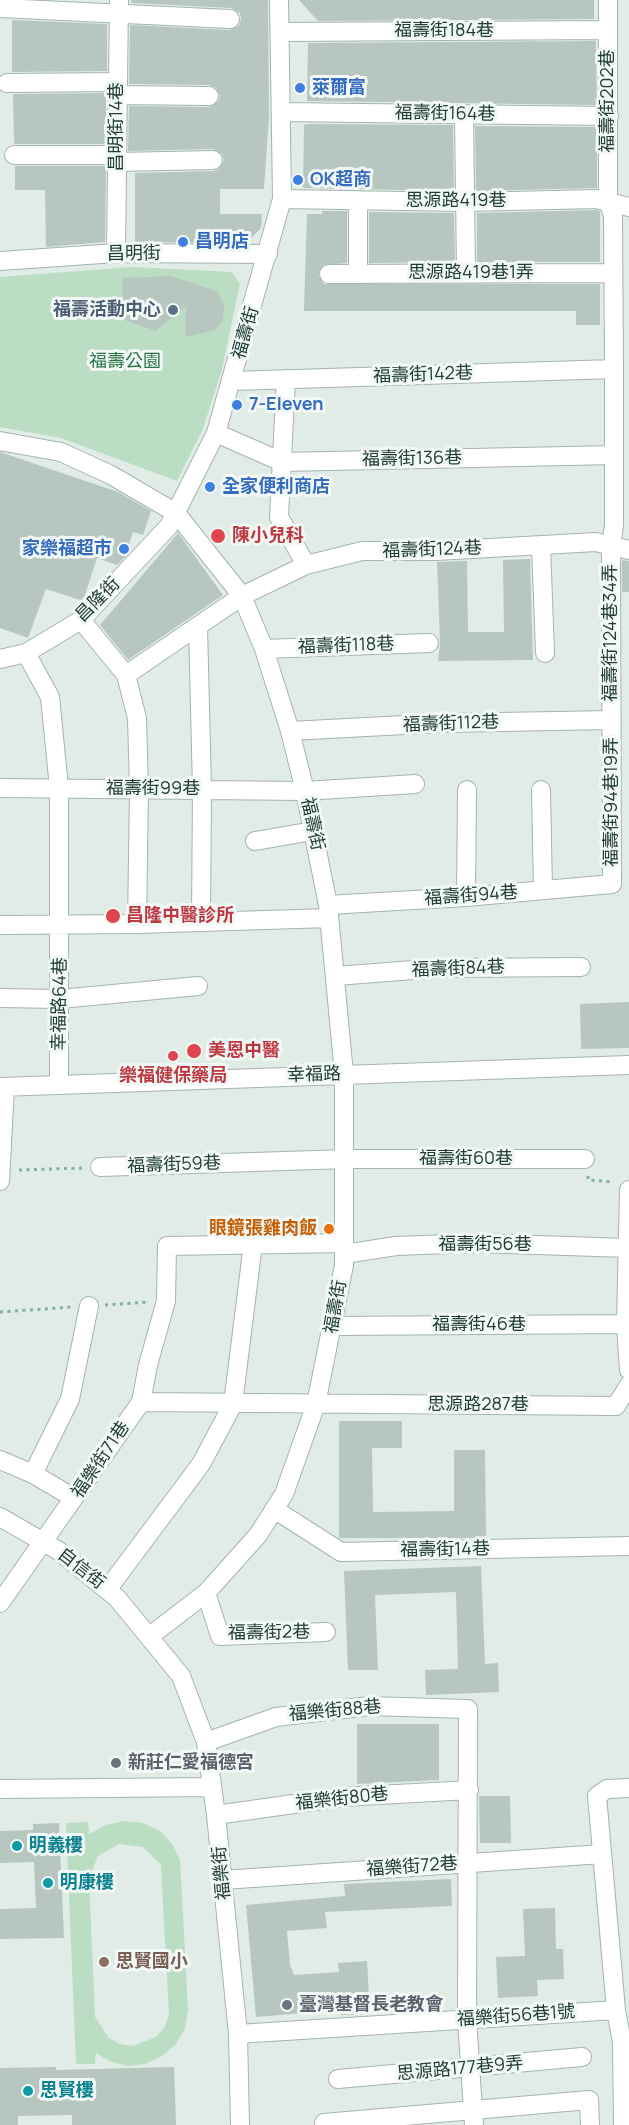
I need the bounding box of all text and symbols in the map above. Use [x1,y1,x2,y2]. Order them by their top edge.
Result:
street label: 福壽街184巷 [394,20,494,42]
street label: 福壽街202巷 [597,49,619,153]
place label: 萊爾富 [312,77,366,99]
marker: 萊爾富 [293,81,307,95]
street label: 昌明街14巷 [106,82,128,172]
street label: 福壽街164巷 [394,102,496,126]
place label: OK超商 [310,169,371,191]
marker: OK超商 [291,173,305,187]
street label: 思源路419巷 [406,190,506,212]
place label: 昌明店 [195,231,249,253]
marker: 昌明店 [176,235,190,249]
street label: 昌明街 [107,243,161,265]
street label: 思源路419巷1弄 [408,262,534,284]
place label: 福壽活動中心 [53,299,161,321]
marker: 福壽活動中心 [166,303,180,317]
street label: 福壽街 [228,304,264,362]
park label: 福壽公園 [89,351,161,373]
street label: 福壽街142巷 [373,362,473,388]
place label: 7-Eleven [249,394,324,416]
marker: 7-Eleven [230,398,244,412]
street label: 福壽街136巷 [362,447,462,471]
place label: 全家便利商店 [222,476,330,498]
marker: 全家便利商店 [203,480,217,494]
place label: 陳小兒科 [232,525,304,547]
marker: 陳小兒科 [209,527,227,545]
street label: 福壽街124巷 [382,537,482,563]
place label: 家樂福超市 [22,538,112,560]
marker: 家樂福超市 [117,542,131,556]
street label: 福壽街124巷34弄 [600,564,622,702]
street label: 昌隆街 [71,573,125,627]
street label: 福壽街118巷 [297,634,395,658]
street label: 福壽街112巷 [403,712,499,736]
street label: 福壽街94巷19弄 [601,737,623,867]
street label: 福壽街99巷 [106,778,200,800]
street label: 福壽街 [296,795,328,853]
street label: 福壽街94巷 [423,882,519,910]
place label: 昌隆中醫診所 [126,905,234,927]
marker: 昌隆中醫診所 [104,907,122,925]
street label: 幸福路64巷 [48,957,72,1051]
street label: 福壽街84巷 [411,957,505,981]
place label: 美恩中醫 [208,1040,280,1062]
marker: 美恩中醫 [185,1042,203,1060]
marker: 樂福健保藥局 [166,1049,180,1063]
street label: 幸福路 [287,1063,341,1087]
place label: 樂福健保藥局 [119,1065,227,1087]
street label: 福壽街60巷 [419,1148,513,1170]
street label: 福壽街59巷 [127,1153,221,1177]
place label: 眼鏡張雞肉飯 [209,1218,317,1240]
marker: 眼鏡張雞肉飯 [322,1222,336,1236]
street label: 福壽街56巷 [438,1234,532,1256]
street label: 福壽街 [321,1279,351,1335]
street label: 福壽街46巷 [432,1314,526,1336]
street label: 思源路287巷 [427,1394,529,1416]
street label: 福樂街71巷 [67,1417,135,1503]
street label: 福壽街14巷 [400,1538,490,1562]
street label: 自信街 [53,1544,109,1594]
street label: 福壽街2巷 [228,1621,310,1645]
street label: 福樂街88巷 [288,1696,382,1726]
place label: 新莊仁愛福德宮 [128,1752,254,1774]
marker: 新莊仁愛福德宮 [109,1756,123,1770]
street label: 福樂街80巷 [294,1783,390,1815]
place label: 明義樓 [29,1835,83,1857]
marker: 明義樓 [10,1839,24,1853]
street label: 福樂街 [209,1845,235,1901]
street label: 福樂街72巷 [366,1853,458,1881]
place label: 明康樓 [60,1872,114,1894]
marker: 明康樓 [41,1876,55,1890]
place label: 思賢國小 [116,1951,188,1973]
marker: 思賢國小 [97,1955,111,1969]
place label: 臺灣基督長老教會 [299,1994,443,2016]
marker: 臺灣基督長老教會 [280,1998,294,2012]
street label: 福樂街56巷1號 [456,2001,576,2031]
street label: 思源路177巷9弄 [396,2053,524,2085]
place label: 思賢樓 [40,2080,94,2102]
marker: 思賢樓 [21,2084,35,2098]

